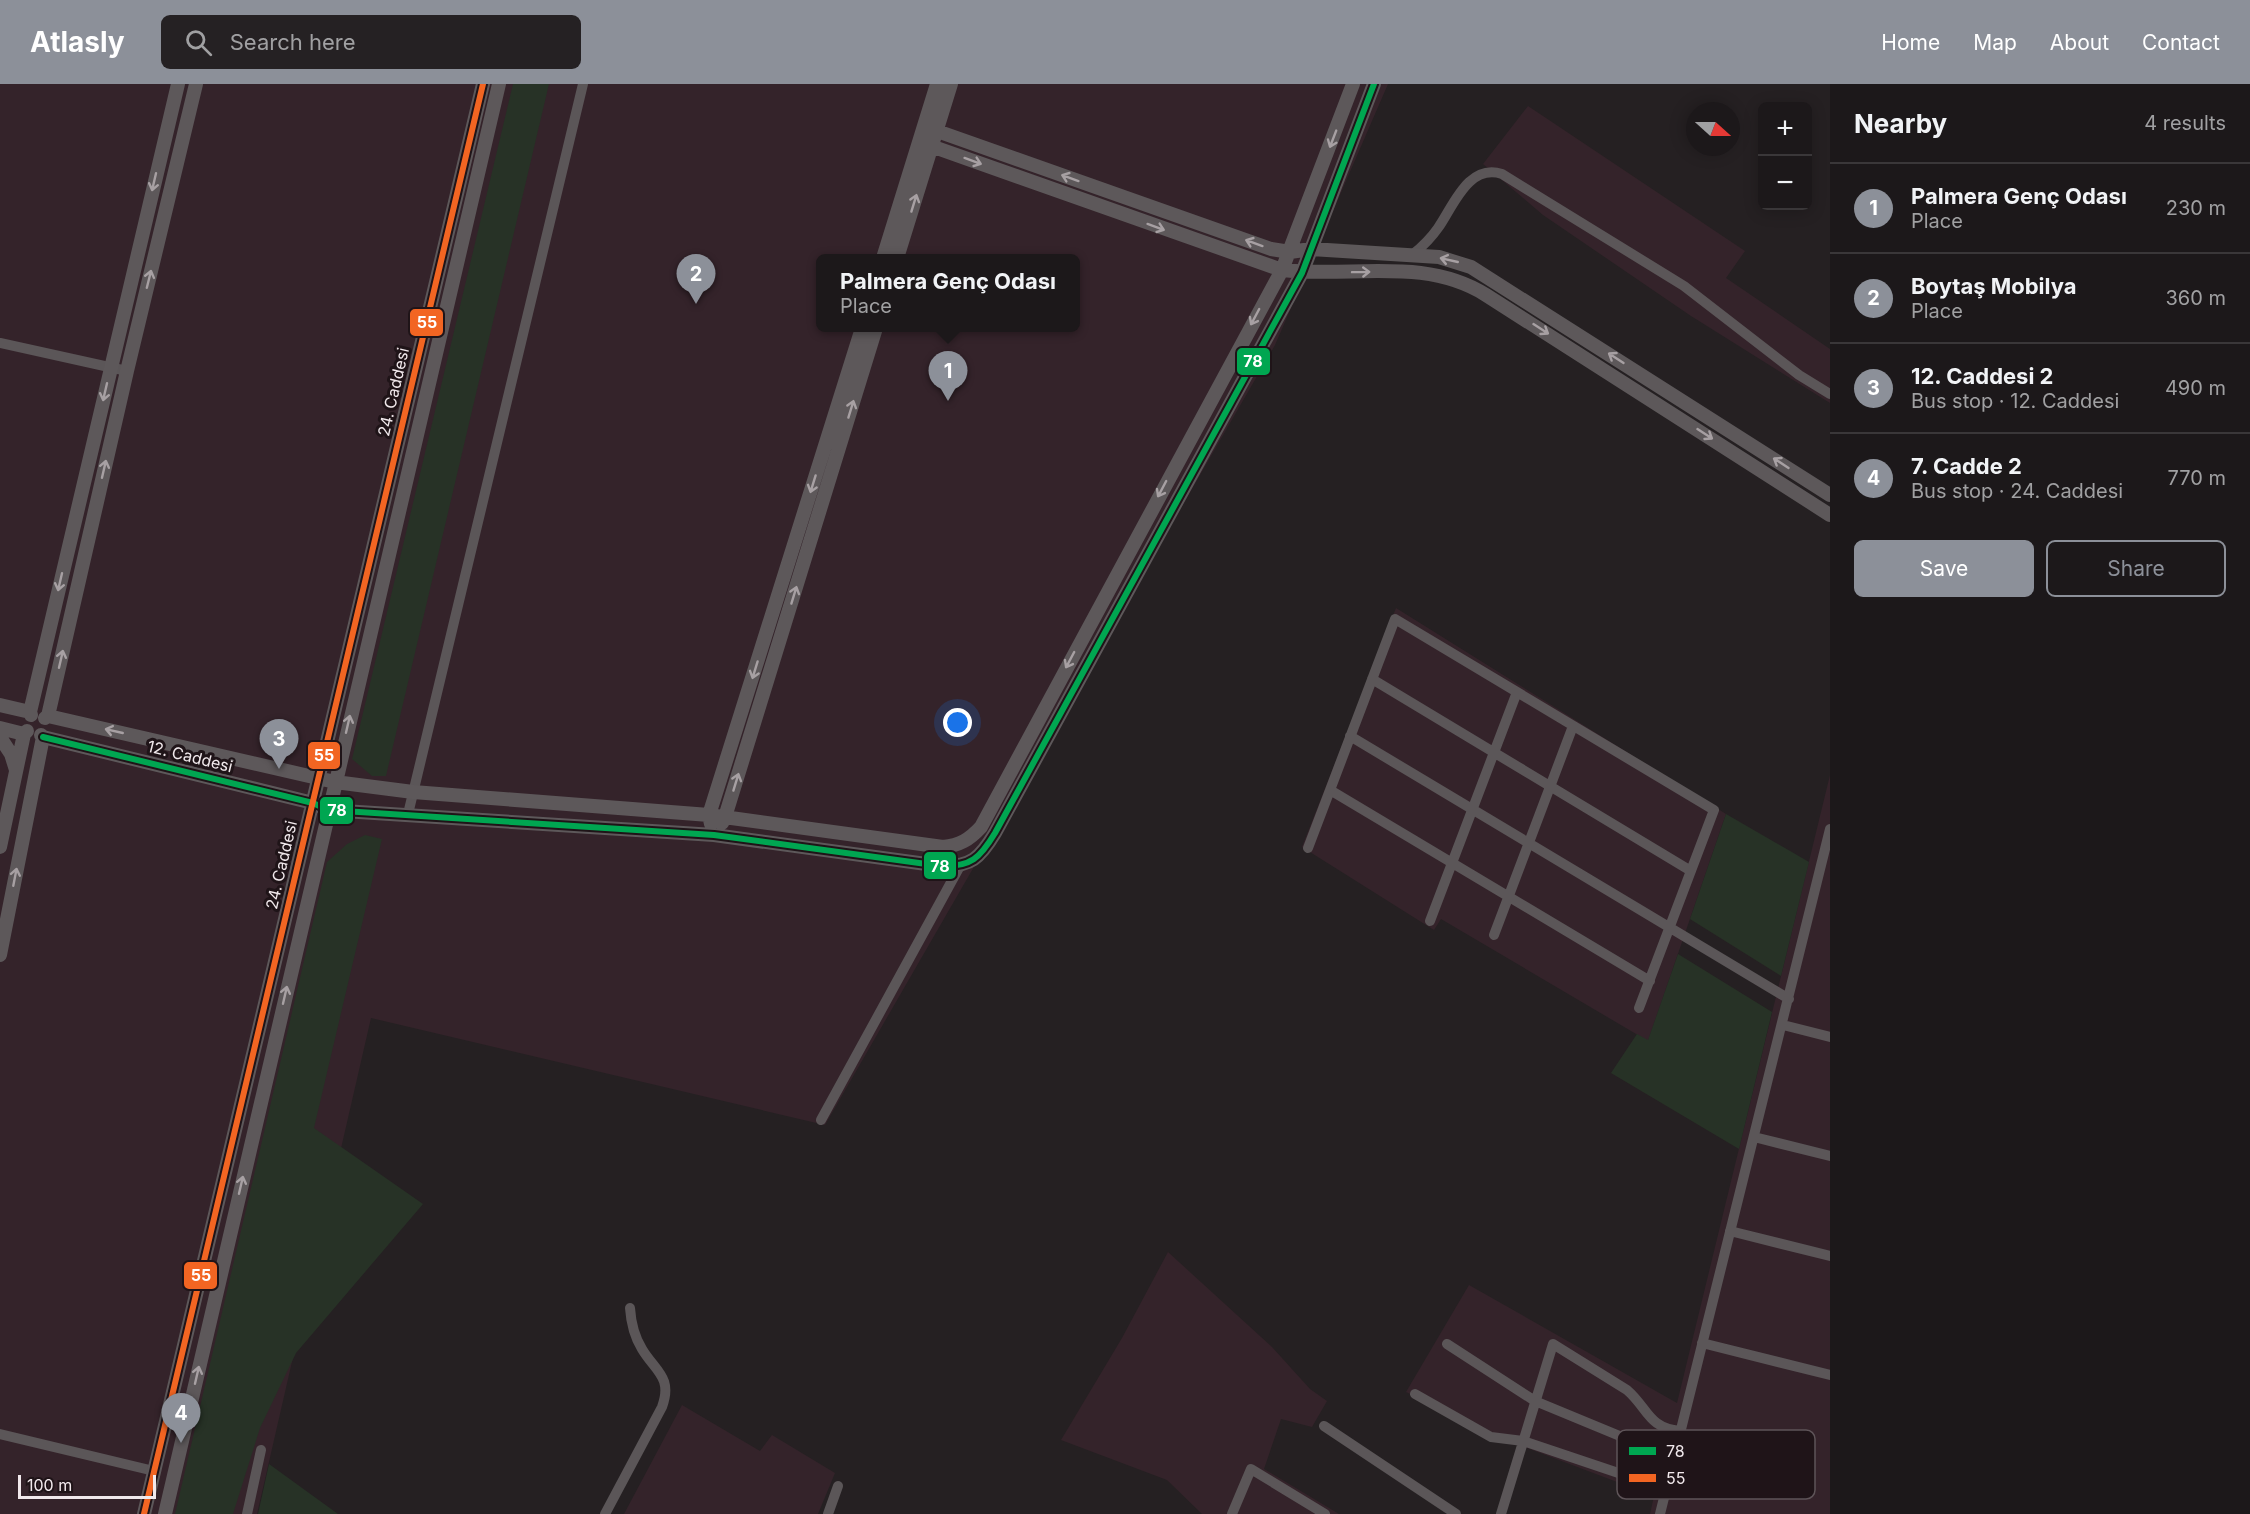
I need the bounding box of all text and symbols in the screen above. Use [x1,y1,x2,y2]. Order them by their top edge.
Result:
search box [161,15,581,69]
text: Atlasly [30,25,125,59]
icon: search [182,26,215,59]
text: Search here [230,29,356,55]
text: Home [1881,30,1940,55]
text: Map [1973,30,2017,55]
text: About [2050,30,2109,55]
text: Contact [2142,30,2220,55]
north arrow [1686,102,1740,156]
map controls [1758,102,1812,210]
button: + [1758,102,1812,156]
text: Nearby [1854,108,1947,139]
text: 4 results [2144,111,2226,135]
one-way arrow [1326,129,1337,148]
button: − [1758,156,1812,210]
one-way arrow [963,157,982,168]
one-way arrow [1061,171,1080,182]
one-way arrow [148,172,160,191]
text: Palmera Genç Odası [1911,183,2127,209]
one-way arrow [909,194,920,213]
text: 1 [1869,196,1878,220]
text: 230 m [2166,196,2226,220]
text: Place [1911,209,1963,233]
one-way arrow [1147,222,1165,233]
one-way arrow [1245,237,1264,248]
one-way arrow [1440,253,1459,265]
pin: 2 [676,254,716,304]
popup [816,254,1080,332]
one-way arrow [1350,266,1370,277]
text: Palmera Genç Odası [840,268,1056,294]
one-way arrow [143,270,155,289]
text: Boytaş Mobilya [1911,273,2077,299]
text: 2 [1867,286,1880,310]
text: 360 m [2165,286,2226,310]
text: Place [840,294,892,318]
text: Place [1911,299,1963,323]
line badge: 55 [409,308,444,337]
one-way arrow [1249,308,1261,325]
text: 55 [417,312,437,332]
one-way arrow [1532,324,1549,336]
street label: 24. Caddesi [373,346,413,438]
line badge: 78 [1236,347,1271,376]
text: 78 [1243,351,1263,371]
pin: 1 [928,352,968,401]
one-way arrow [1608,352,1625,365]
text: 12. Caddesi 2 [1911,363,2053,389]
text: 3 [1867,376,1880,400]
text: 490 m [2165,376,2226,400]
one-way arrow [99,382,110,401]
text: Bus stop · 12. Caddesi [1911,389,2119,413]
one-way arrow [846,400,857,419]
one-way arrow [1697,428,1714,441]
text: 7. Cadde 2 [1911,453,2022,479]
one-way arrow [1773,457,1790,469]
one-way arrow [99,459,111,478]
text: 4 [1867,466,1880,490]
text: 770 m [2168,466,2226,490]
one-way arrow [807,474,818,493]
one-way arrow [1156,479,1167,497]
text: Bus stop · 24. Caddesi [1911,479,2123,503]
button: Save [1854,540,2034,597]
button: Share [2046,540,2226,597]
one-way arrow [54,572,66,591]
one-way arrow [789,586,800,605]
one-way arrow [56,650,67,669]
one-way arrow [1064,651,1076,668]
one-way arrow [749,660,760,679]
your location [943,708,972,737]
one-way arrow [343,714,355,733]
pin: 3 [260,720,298,769]
one-way arrow [105,725,124,736]
street label: 12. Caddesi [145,736,235,776]
line badge: 55 [307,741,341,770]
text: 55 [314,745,334,765]
one-way arrow [731,773,742,792]
line badge: 78 [319,796,354,825]
text: 78 [327,800,347,820]
street label: 24. Caddesi [261,819,301,911]
line badge: 78 [923,851,957,880]
text: 78 [930,856,950,876]
one-way arrow [10,868,21,887]
one-way arrow [280,986,291,1006]
one-way arrow [236,1176,247,1195]
line badge: 55 [183,1261,218,1290]
text: 55 [191,1265,211,1285]
one-way arrow [192,1366,203,1385]
pin: 4 [162,1394,201,1443]
legend [1617,1430,1815,1499]
text: 78 [1666,1441,1685,1461]
text: 55 [1666,1468,1685,1488]
scale bar [18,1472,156,1500]
text: 100 m [27,1475,72,1495]

